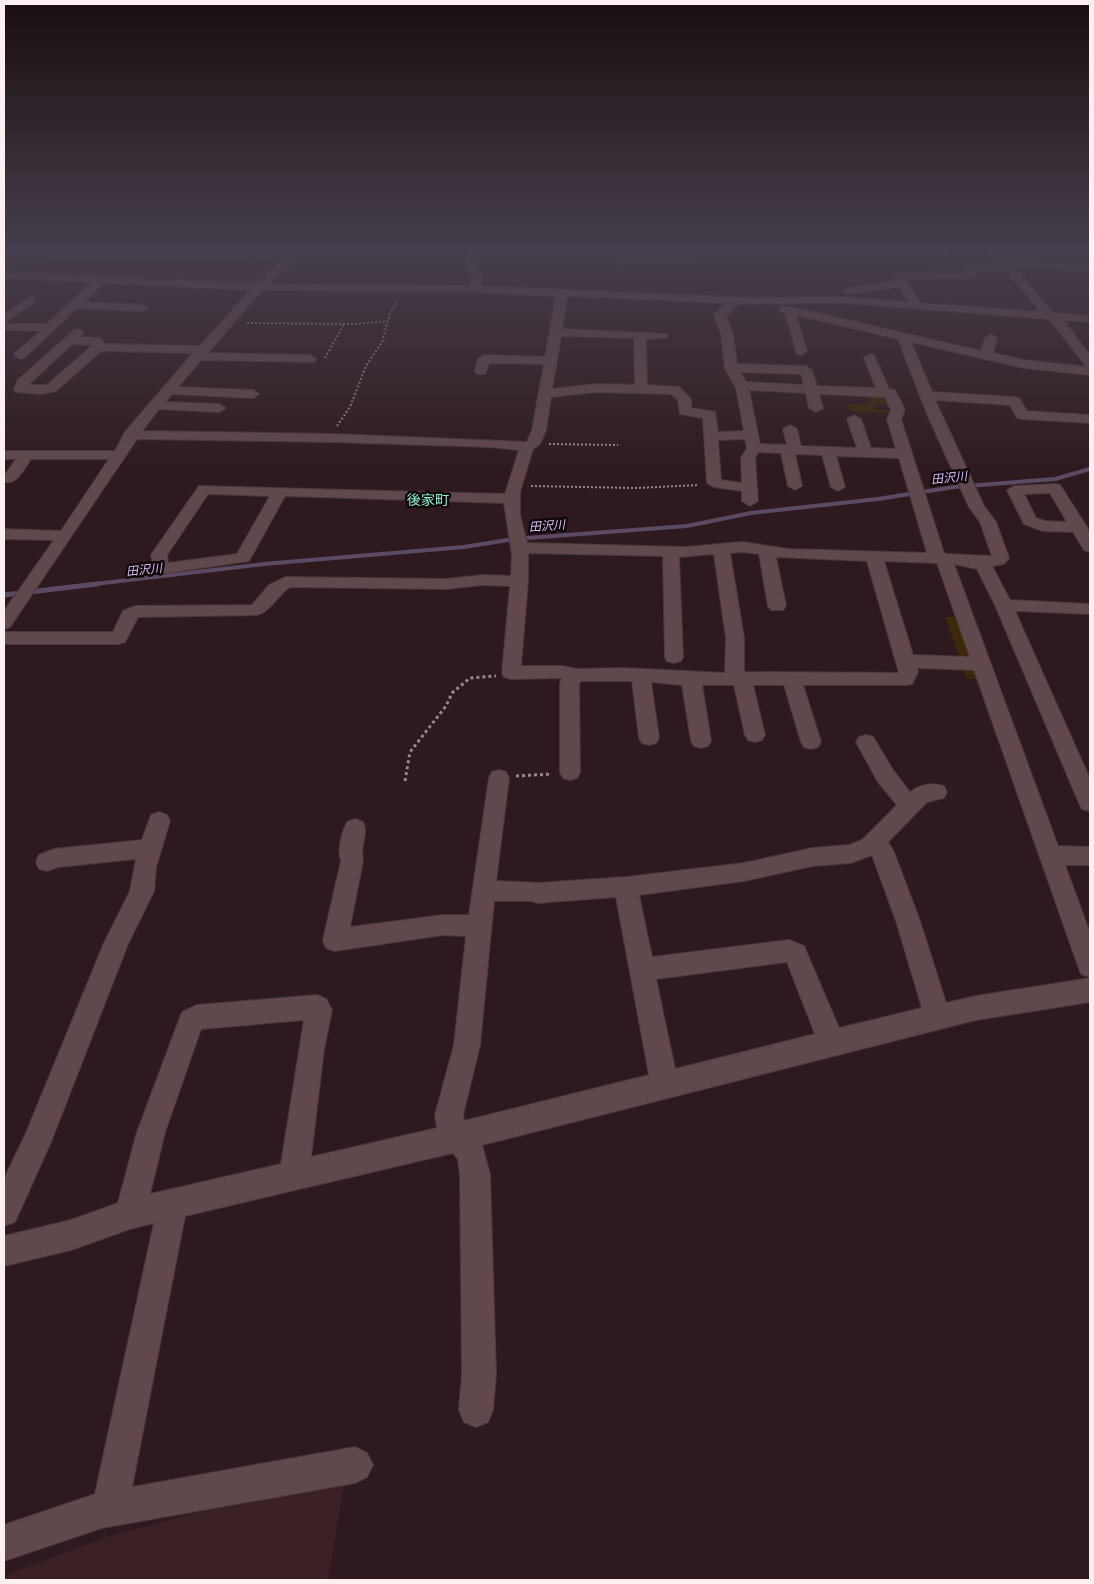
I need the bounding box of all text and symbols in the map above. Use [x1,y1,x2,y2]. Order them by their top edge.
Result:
water label: 田沢川 [930,468,970,488]
district label: 後家町 [407,491,449,509]
water label: 田沢川 [528,517,568,535]
water label: 田沢川 [125,560,165,580]

